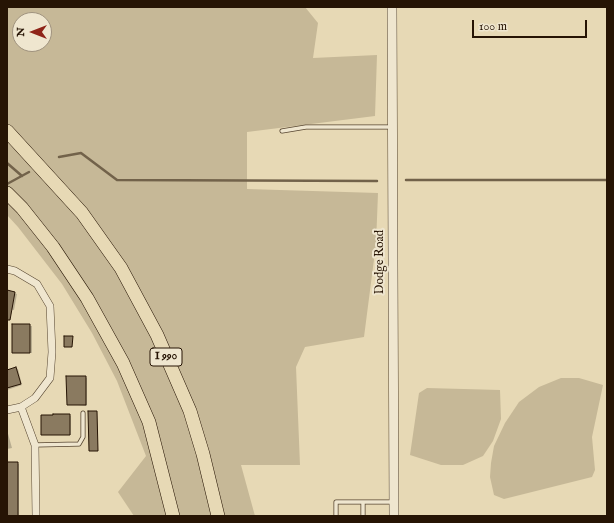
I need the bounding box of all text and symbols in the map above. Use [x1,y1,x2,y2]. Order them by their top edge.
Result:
north arrow [12,12,52,52]
scale bar [474,12,589,38]
text: 100 m [479,19,507,34]
text: N [14,27,28,37]
street label: Dodge Road [374,230,388,294]
road number: I 990 [150,348,182,366]

